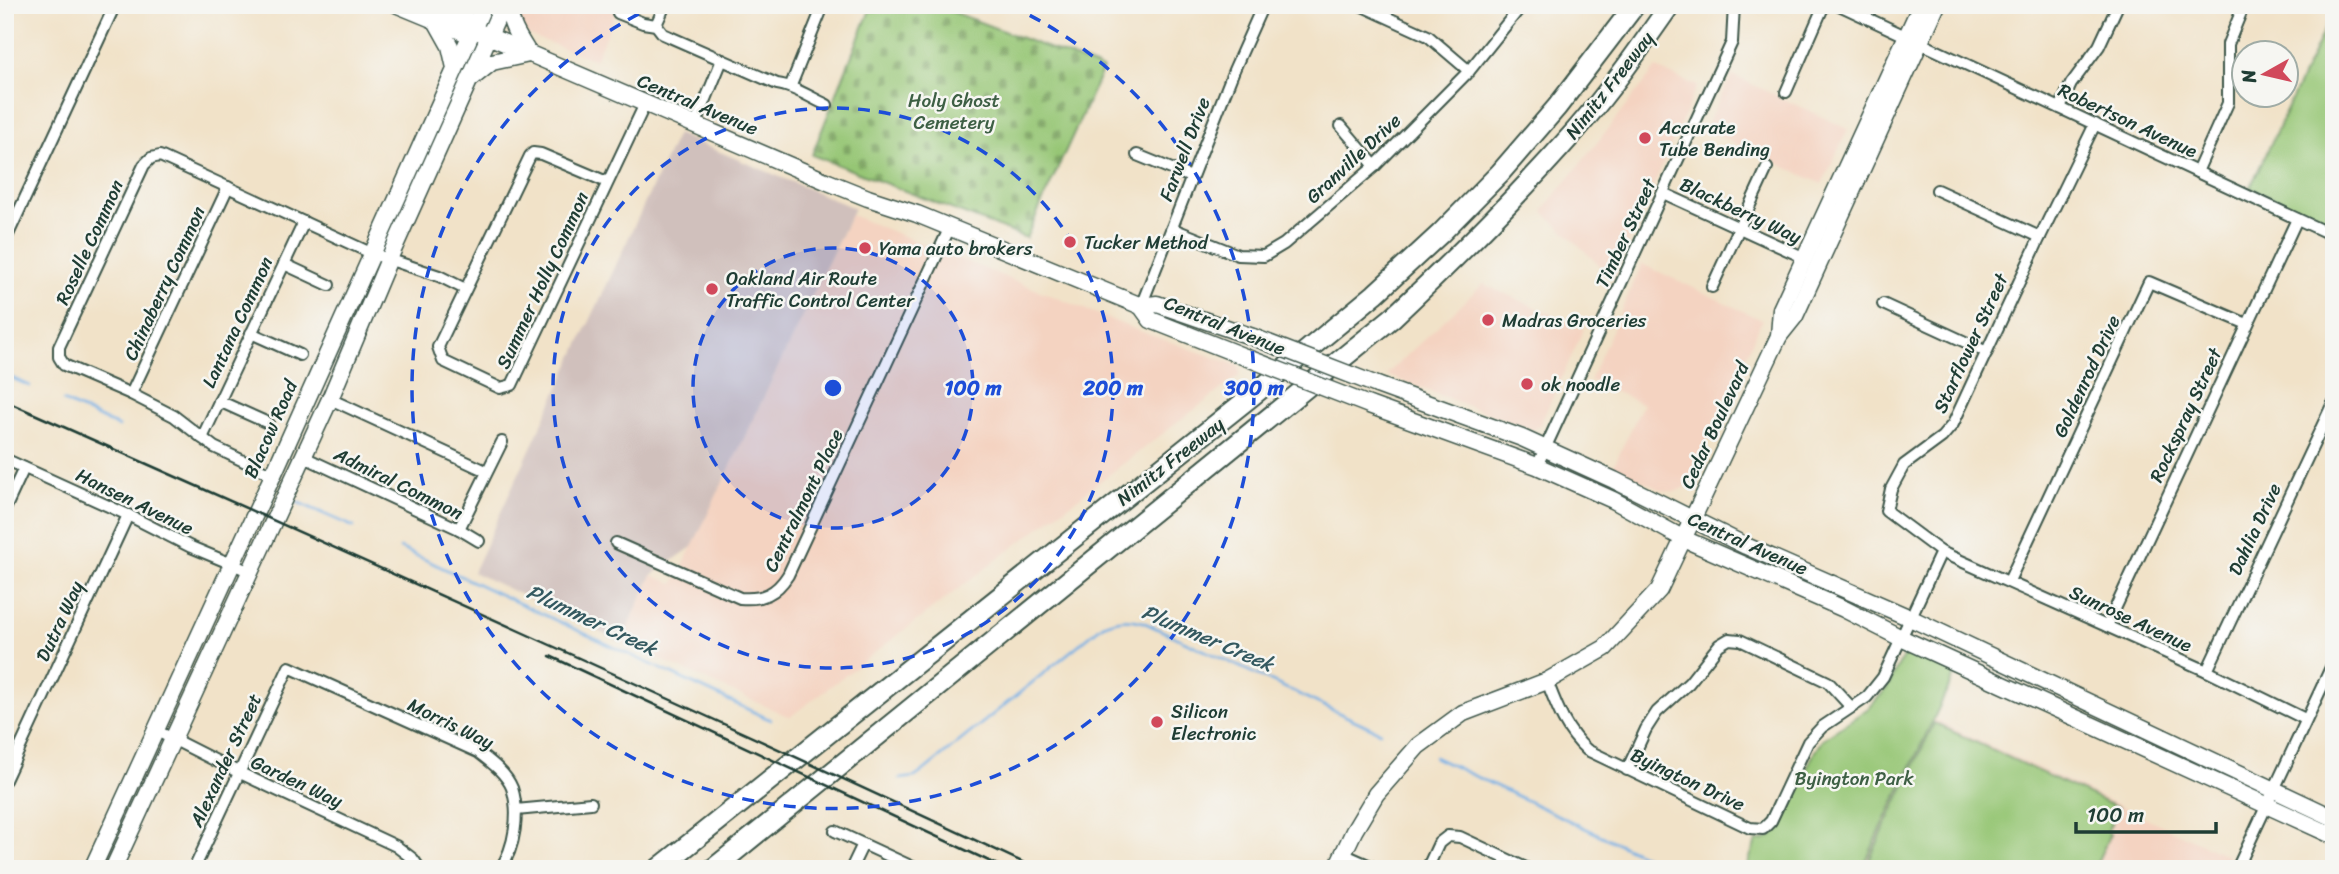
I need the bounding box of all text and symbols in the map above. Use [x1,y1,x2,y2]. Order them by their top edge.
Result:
street label: Nimitz Freeway [1556,24,1663,147]
north arrow [2230,38,2300,108]
street label: Central Avenue [632,64,764,145]
text: N [2231,67,2266,86]
street label: Robertson Avenue [2052,74,2203,167]
park label: Holy Ghost Cemetery [908,84,1000,139]
street label: Farwell Drive [1149,92,1220,206]
street label: Granville Drive [1298,105,1409,212]
place label: Accurate Tube Bending [1658,111,1770,166]
marker: Accurate Tube Bending [1637,130,1653,146]
street label: Blackberry Way [1674,168,1807,253]
street label: Timber Street [1586,172,1666,294]
street label: Roselle Common [46,174,133,310]
street label: Summer Holly Common [487,186,598,375]
street label: Chinaberry Common [114,201,215,366]
place label: Tucker Method [1084,226,1210,259]
place label: Yama auto brokers [879,232,1033,265]
marker: Tucker Method [1062,234,1078,250]
marker: Yama auto brokers [857,240,873,256]
street label: Lantana Common [193,251,282,393]
place label: Oakland Air Route Traffic Control Center [726,262,915,317]
street label: Starflower Street [1924,267,2018,419]
marker: Oakland Air Route Traffic Control Center [704,281,720,297]
street label: Central Avenue [1159,286,1291,365]
place label: Madras Groceries [1502,304,1647,337]
street label: Goldenrod Drive [2044,309,2129,443]
marker: Madras Groceries [1480,312,1496,328]
street label: Rockspray Street [2140,341,2232,488]
street label: Cedar Boulevard [1671,354,1759,494]
place label: ok noodle [1541,368,1620,401]
text: 100 m [944,369,1002,407]
text: 200 m [1082,369,1144,407]
text: 300 m [1223,369,1285,407]
street label: Blacow Road [234,373,308,484]
centre of rings [821,376,845,400]
marker: ok noodle [1519,376,1535,392]
street label: Nimitz Freeway [1109,408,1232,514]
street label: Centralmont Place [754,423,853,578]
street label: Admiral Common [328,437,469,529]
street label: Hansen Avenue [70,459,200,544]
street label: Dahlia Drive [2219,477,2290,581]
street label: Central Avenue [1682,502,1813,585]
water label: Plummer Creek [520,573,666,668]
street label: Dutra Way [26,575,93,667]
street label: Sunrose Avenue [2064,576,2198,661]
water label: Plummer Creek [1136,593,1282,684]
street label: Alexander Street [180,688,271,833]
street label: Morris Way [402,688,500,759]
place label: Silicon Electronic [1171,695,1257,750]
marker: Silicon Electronic [1149,714,1165,730]
street label: Byington Drive [1625,738,1751,821]
street label: Garden Way [245,746,348,817]
park label: Byington Park [1794,762,1914,795]
scale bar [2076,790,2216,834]
text: 100 m [2087,796,2144,834]

